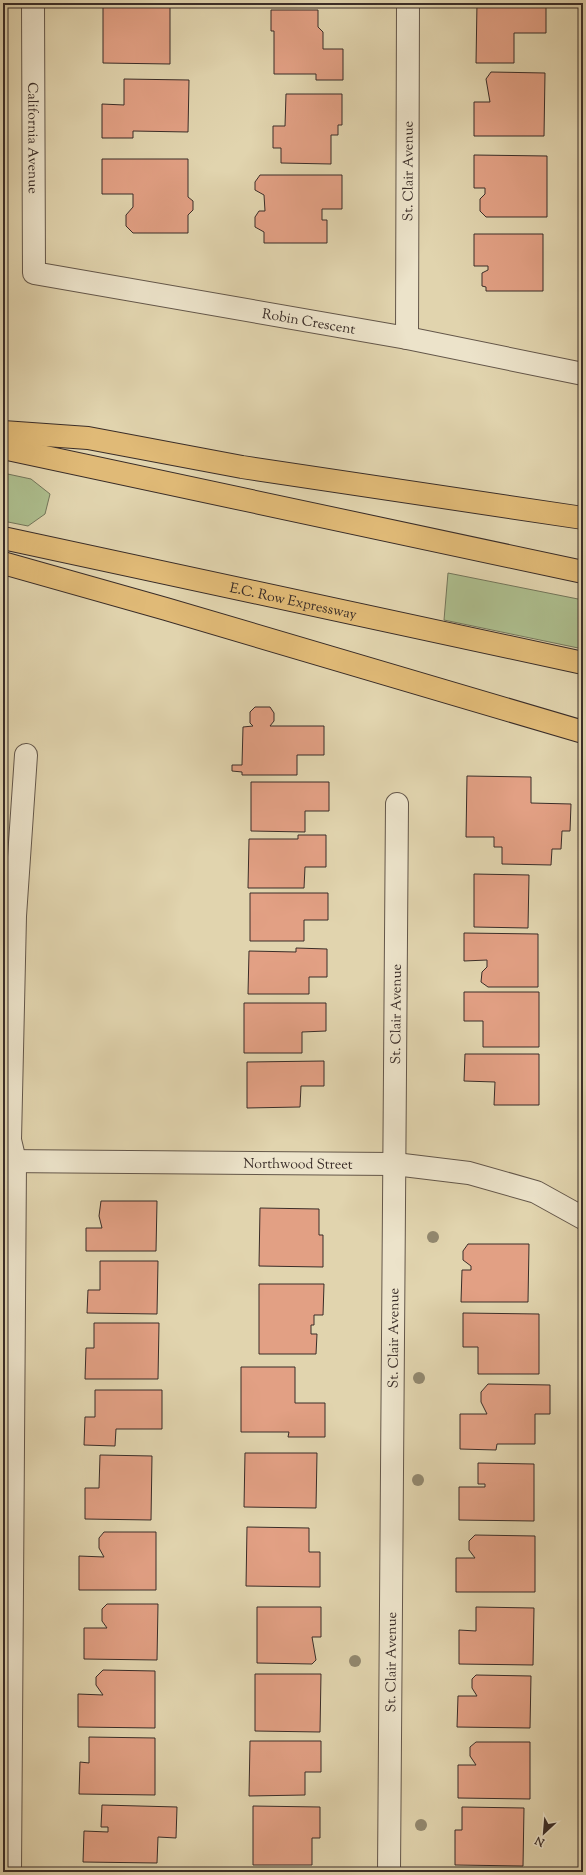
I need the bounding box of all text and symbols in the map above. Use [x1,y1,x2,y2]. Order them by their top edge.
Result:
street label: California Avenue [21,82,42,194]
street label: St. Clair Avenue [399,121,420,221]
street label: Robin Crescent [260,305,357,341]
street label: E.C. Row Expressway [227,579,358,626]
street label: St. Clair Avenue [387,964,408,1064]
street label: Northwood Street [243,1155,353,1176]
street label: St. Clair Avenue [385,1288,405,1388]
street label: St. Clair Avenue [382,1612,403,1712]
north arrow [524,1813,564,1853]
text: N [532,1832,548,1851]

